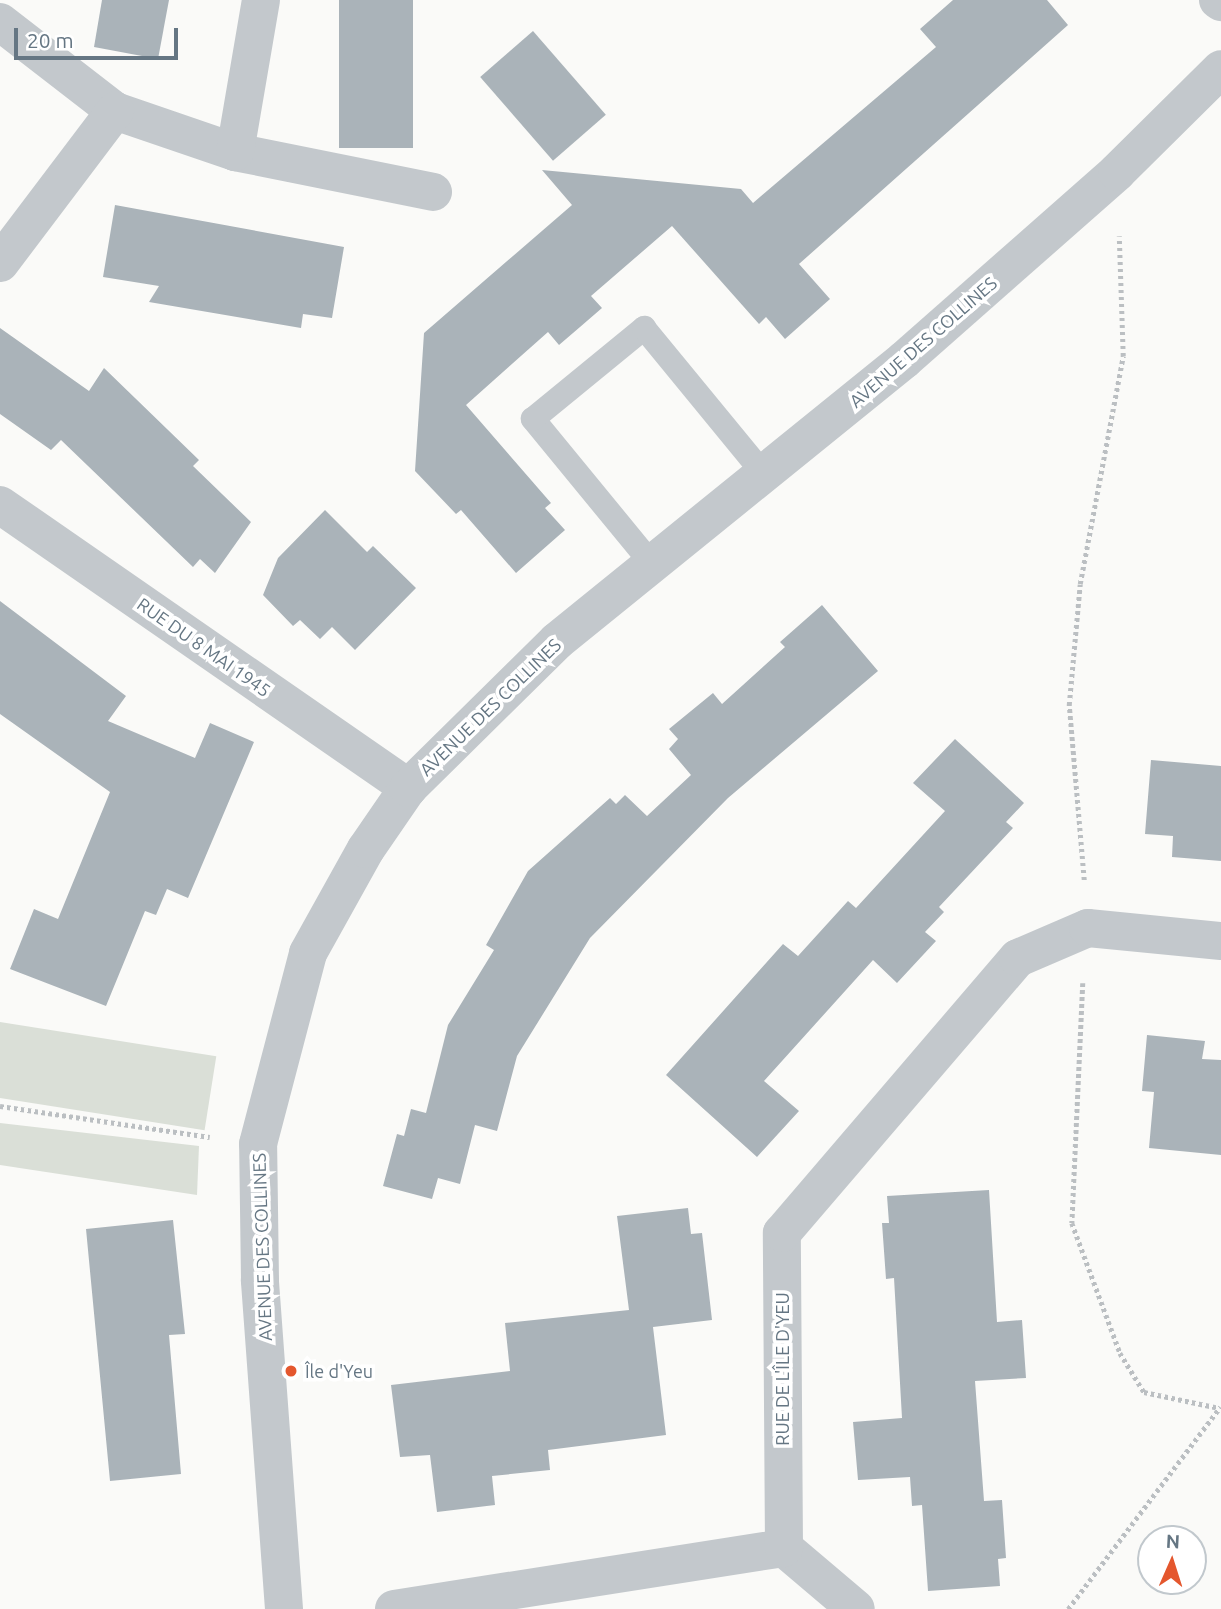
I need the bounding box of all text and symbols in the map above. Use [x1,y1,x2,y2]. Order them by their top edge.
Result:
scale bar [18,14,182,58]
text: 20 m [27,28,74,52]
street label: AVENUE DES COLLINES [845,272,1001,412]
street label: RUE DU 8 MAI 1945 [133,593,275,701]
street label: AVENUE DES COLLINES [415,634,565,780]
street label: AVENUE DES COLLINES [248,1153,276,1341]
street label: RUE DE L'ÎLE D'YEU [771,1292,793,1446]
place label: Île d'Yeu [305,1360,373,1382]
marker: Île d'Yeu [283,1363,299,1379]
north arrow [1137,1525,1207,1595]
text: N [1165,1530,1181,1552]

